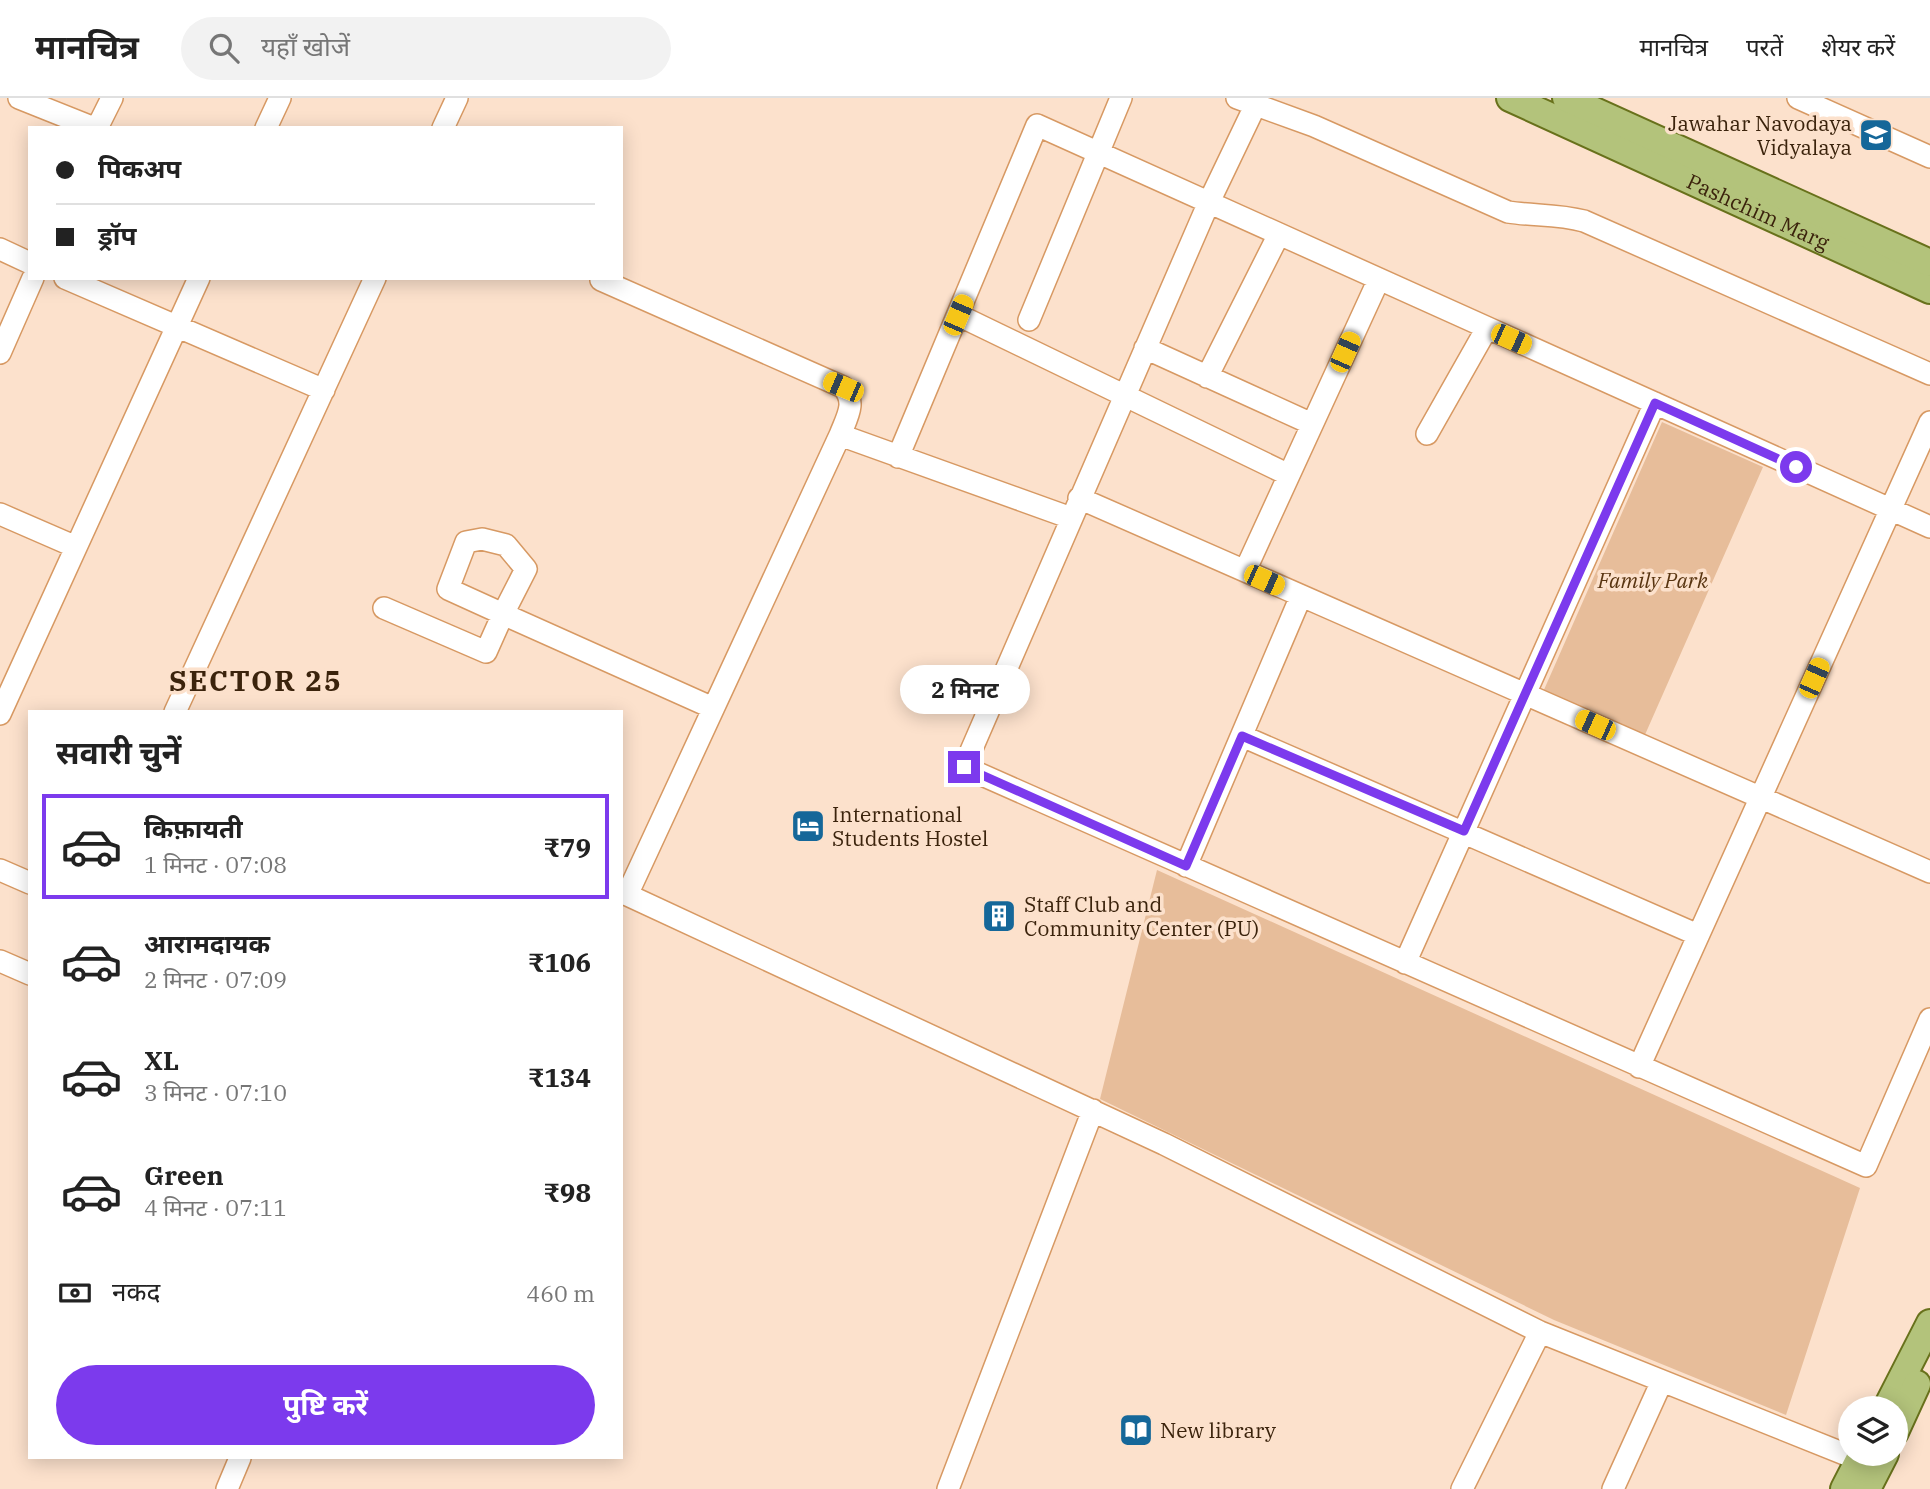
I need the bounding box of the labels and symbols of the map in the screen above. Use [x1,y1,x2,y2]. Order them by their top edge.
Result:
place label: Jawahar Navodaya Vidyalaya [1668,109,1852,161]
school or university icon: Jawahar Navodaya Vidyalaya [1857,116,1895,154]
street label: Pashchim Marg [1683,167,1834,256]
car [941,292,976,338]
car [1488,321,1535,357]
car [1327,329,1364,375]
car [820,369,867,405]
route start [1780,451,1812,483]
car [1241,562,1288,598]
park label: Family Park [1597,566,1709,594]
car [1796,655,1833,701]
district label: SECTOR 25 [169,662,343,699]
callout: 2 मिनट [899,666,1029,714]
car [1572,707,1619,743]
route end [948,751,980,783]
place label: International Students Hostel [832,800,988,852]
hotel icon: International Students Hostel [789,807,827,845]
place label: Staff Club and Community Center (PU) [1024,890,1259,942]
building icon: Staff Club and Community Center (PU) [980,897,1018,935]
library icon: New library [1117,1411,1155,1449]
place label: New library [1160,1416,1277,1444]

